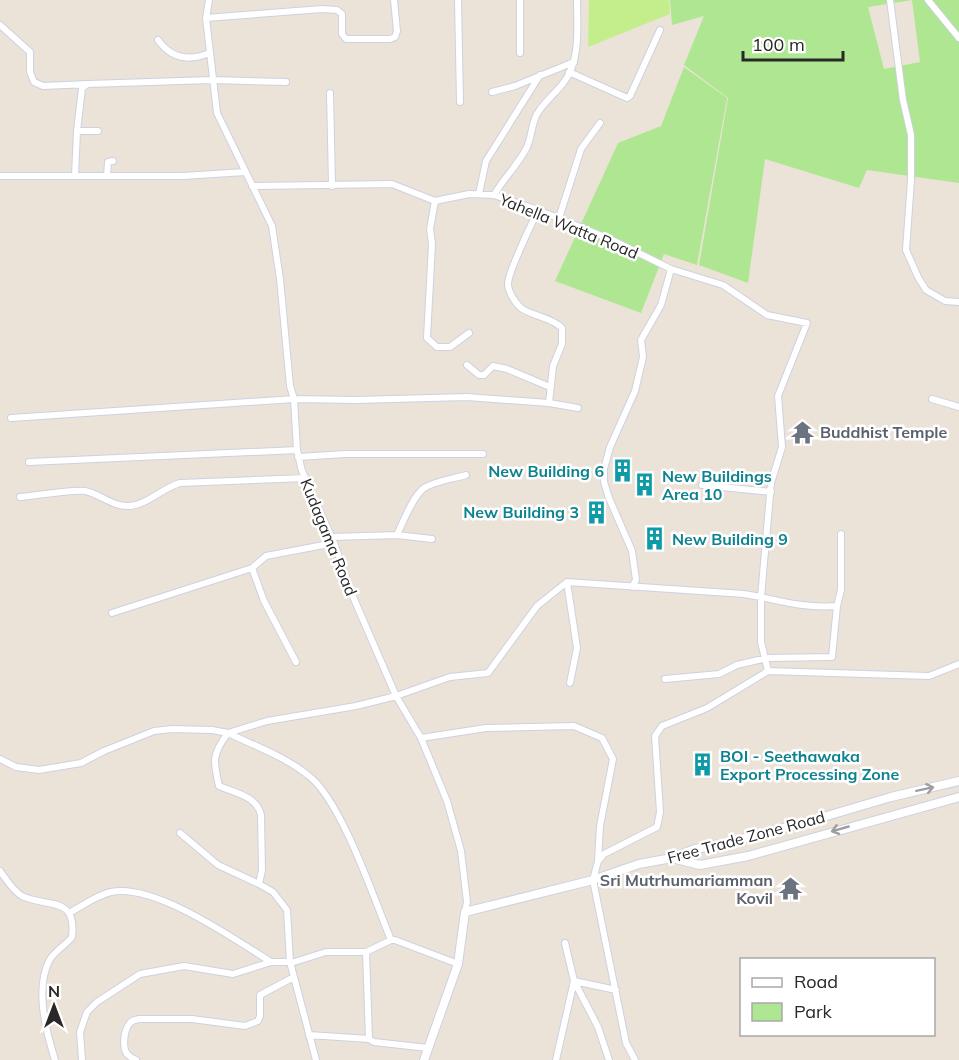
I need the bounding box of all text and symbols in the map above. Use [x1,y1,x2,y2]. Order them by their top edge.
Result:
scale bar [743,24,844,62]
text: 100 m [752,33,805,56]
street label: Yahella Watta Road [496,189,641,263]
temple icon: Buddhist Temple [789,419,815,445]
place label: Buddhist Temple [820,422,948,442]
building icon: New Building 6 [609,458,635,484]
place label: New Building 6 [488,461,604,481]
place label: New Buildings Area 10 [662,466,772,504]
building icon: New Buildings Area 10 [631,472,657,498]
street label: Kudagama Road [296,475,362,599]
building icon: New Building 3 [584,499,610,525]
place label: New Building 3 [463,502,579,522]
building icon: New Building 9 [641,526,667,552]
place label: New Building 9 [672,529,788,549]
place label: BOI - Seethawaka Export Processing Zone [720,746,899,784]
building icon: BOI - Seethawaka Export Processing Zone [689,752,715,778]
one-way arrow [915,783,934,794]
street label: Free Trade Zone Road [665,806,827,868]
one-way arrow [831,824,850,835]
place label: Sri Mutrhumariamman Kovil [600,870,773,908]
temple icon: Sri Mutrhumariamman Kovil [778,876,804,902]
legend [740,958,935,1036]
text: Road [794,970,838,993]
north arrow [24,976,84,1036]
text: N [48,981,60,1001]
text: Park [794,1000,833,1023]

